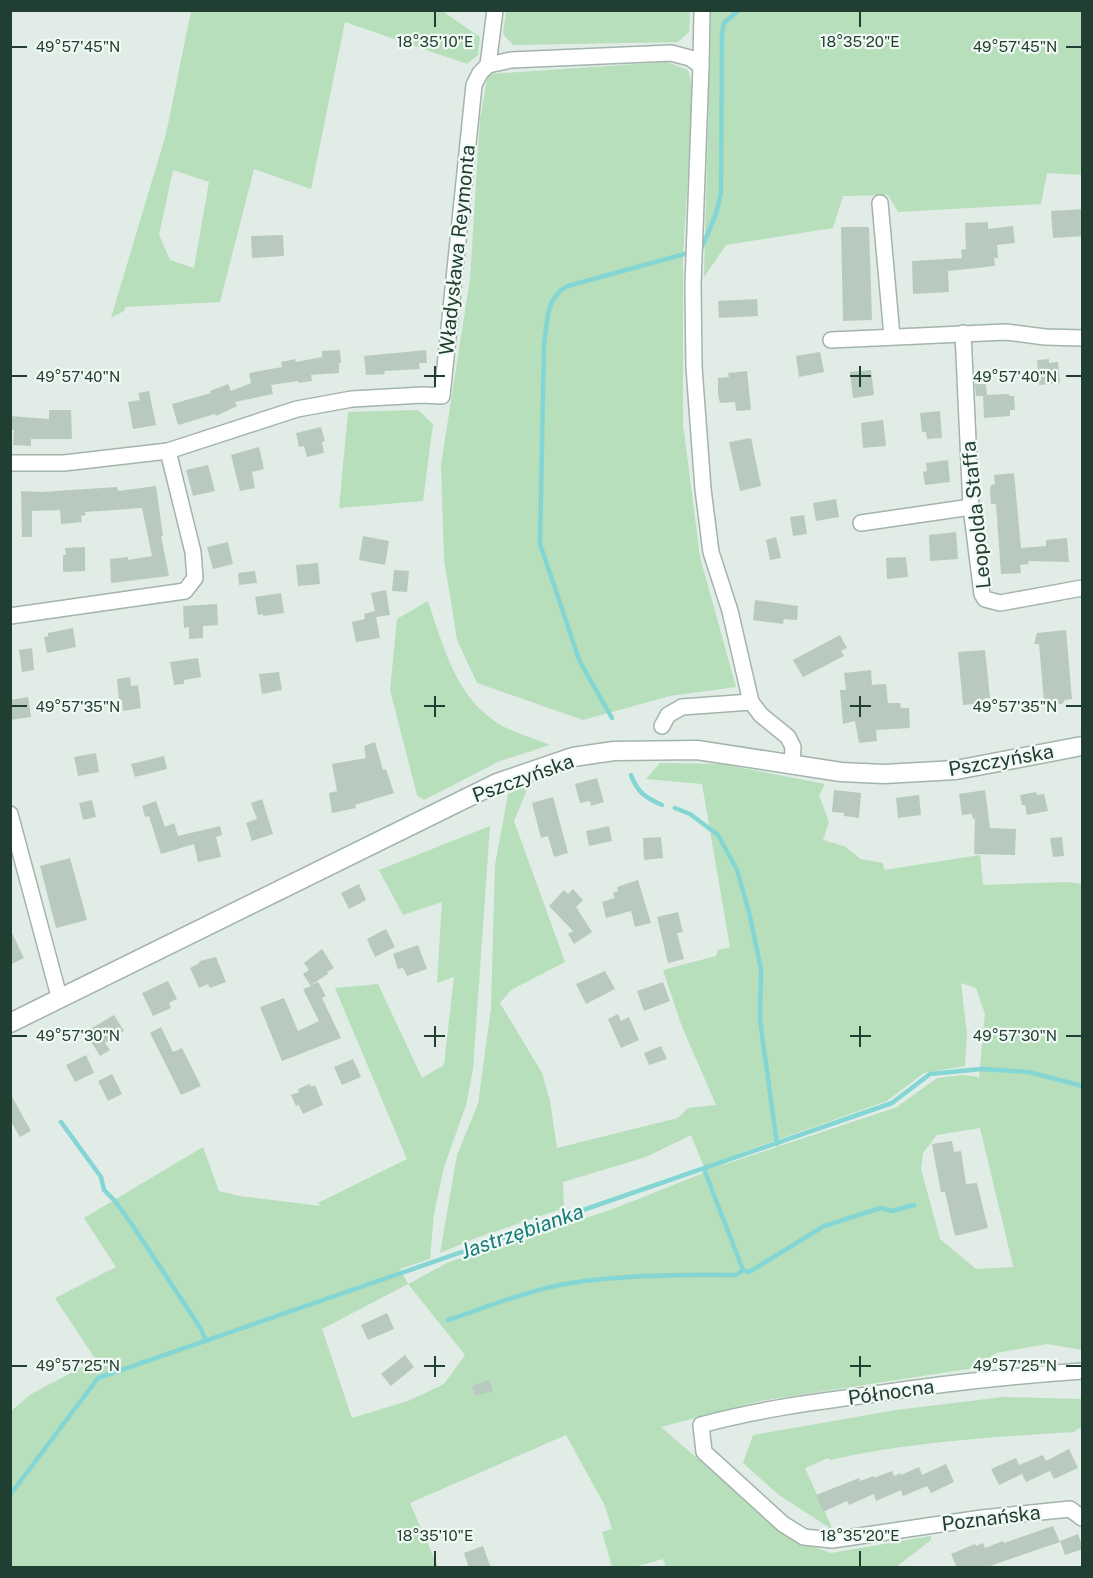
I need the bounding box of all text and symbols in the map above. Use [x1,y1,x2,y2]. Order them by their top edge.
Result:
text: 18°35'10"E [397,33,473,50]
text: 18°35'20"E [820,33,900,50]
text: 49°57'45"N [36,38,120,55]
text: 49°57'45"N [973,38,1057,55]
street label: Władysława Reymonta [434,144,480,356]
text: 49°57'40"N [36,368,120,385]
text: 49°57'40"N [973,368,1057,385]
street label: Leopolda Staffa [956,440,996,590]
text: 49°57'35"N [36,698,120,715]
text: 49°57'35"N [973,698,1057,715]
street label: Pszczyńska [947,739,1055,781]
street label: Pszczyńska [469,749,577,807]
text: 49°57'30"N [36,1027,120,1044]
text: 49°57'30"N [973,1027,1057,1044]
water label: Jastrzębianka [457,1198,587,1264]
text: 49°57'25"N [36,1357,120,1374]
text: 49°57'25"N [973,1357,1057,1374]
street label: Północna [846,1374,936,1410]
street label: Poznańska [940,1500,1042,1536]
text: 18°35'10"E [397,1527,473,1544]
text: 18°35'20"E [820,1527,900,1544]

